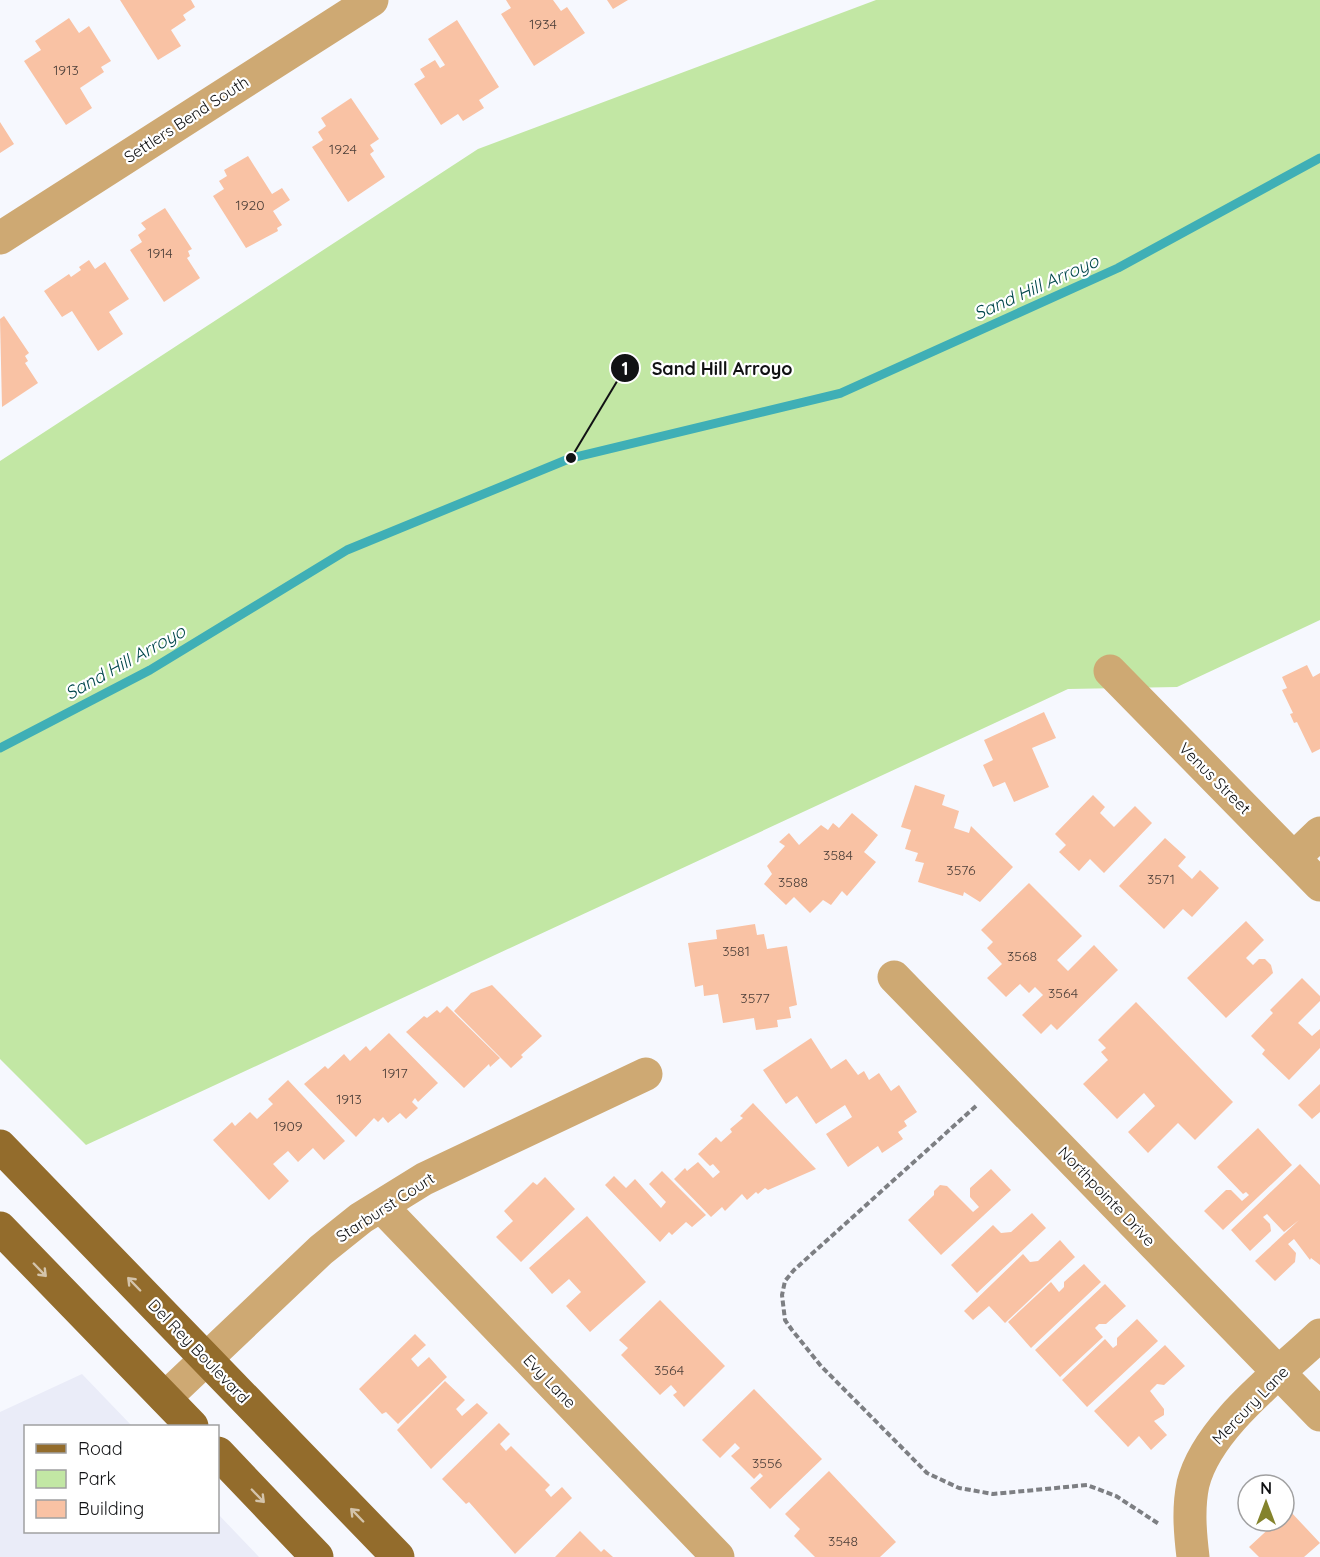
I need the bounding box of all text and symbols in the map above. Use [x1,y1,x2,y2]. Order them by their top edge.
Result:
house number: 1934 [529,15,557,33]
house number: 1913 [53,61,79,79]
street label: Settlers Bend South [120,71,252,167]
house number: 1924 [329,140,357,158]
house number: 1920 [235,196,265,214]
house number: 1914 [147,244,173,262]
water label: Sand Hill Arroyo [970,249,1103,325]
callout: Sand Hill Arroyo [610,350,805,386]
text: 1 [621,357,629,380]
text: Sand Hill Arroyo [652,357,792,380]
water label: Sand Hill Arroyo [61,619,190,705]
street label: Venus Street [1175,738,1255,818]
house number: 3584 [823,846,853,864]
house number: 3576 [946,861,976,879]
house number: 3571 [1147,870,1175,888]
house number: 3588 [778,873,808,891]
house number: 3581 [722,942,750,960]
house number: 3568 [1007,947,1037,965]
house number: 3564 [1048,984,1078,1002]
house number: 3577 [740,989,770,1007]
house number: 1917 [382,1064,408,1082]
house number: 1913 [336,1090,362,1108]
house number: 1909 [273,1117,303,1135]
street label: Northpointe Drive [1054,1142,1160,1250]
street label: Starburst Court [332,1168,438,1246]
one-way arrow [33,1262,47,1277]
one-way arrow [127,1277,141,1292]
street label: Del Rey Boulevard [144,1295,254,1407]
street label: Evy Lane [519,1350,581,1412]
house number: 3564 [654,1361,684,1379]
street label: Mercury Lane [1208,1362,1292,1448]
legend [24,1425,219,1533]
text: Road [78,1437,123,1460]
house number: 3556 [752,1454,783,1472]
text: Park [78,1467,116,1490]
north arrow [1236,1473,1296,1533]
text: N [1260,1478,1272,1498]
one-way arrow [251,1488,265,1503]
text: Building [78,1497,144,1520]
one-way arrow [349,1508,364,1523]
house number: 3548 [828,1532,858,1550]

